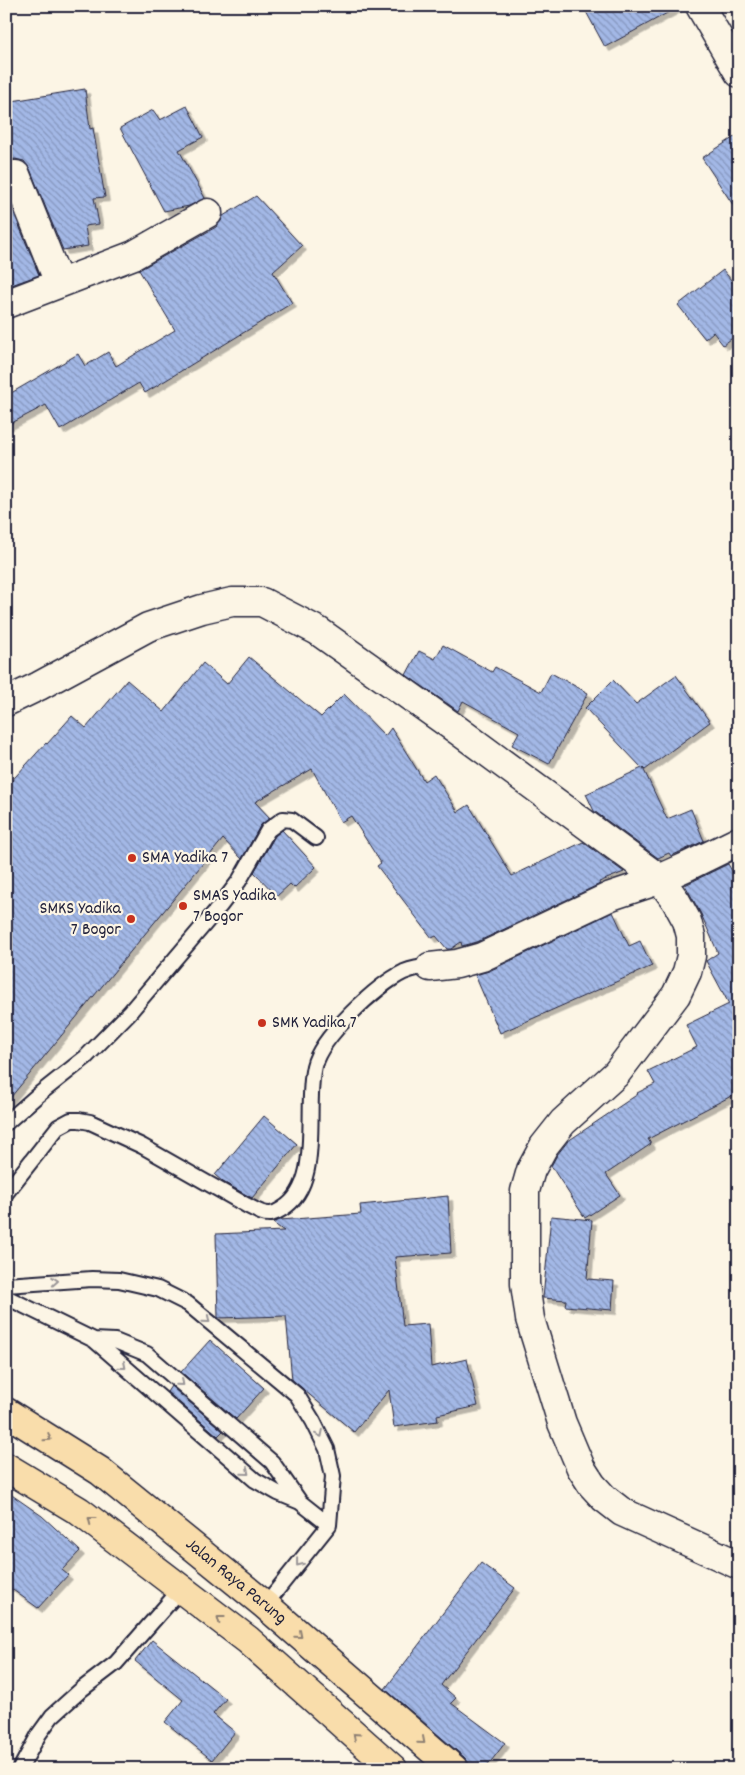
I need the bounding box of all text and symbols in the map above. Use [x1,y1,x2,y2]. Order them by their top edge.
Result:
place label: SMA Yadika 7 [142,846,228,871]
marker: SMA Yadika 7 [126,852,138,864]
place label: SMAS Yadika 7 Bogor [193,884,277,930]
place label: SMKS Yadika 7 Bogor [40,897,122,943]
marker: SMAS Yadika 7 Bogor [177,900,189,912]
marker: SMKS Yadika 7 Bogor [125,913,137,925]
place label: SMK Yadika 7 [272,1011,357,1036]
marker: SMK Yadika 7 [256,1017,268,1029]
one-way arrow [51,1276,59,1287]
one-way arrow [201,1314,210,1323]
one-way arrow [117,1360,126,1369]
one-way arrow [176,1378,185,1387]
one-way arrow [314,1429,324,1438]
one-way arrow [42,1431,51,1441]
one-way arrow [240,1466,249,1475]
one-way arrow [88,1518,97,1526]
street label: Jalan Raya Parung [180,1532,292,1631]
one-way arrow [296,1557,304,1566]
one-way arrow [216,1616,226,1625]
one-way arrow [294,1629,303,1638]
one-way arrow [353,1733,362,1742]
one-way arrow [416,1736,425,1744]

